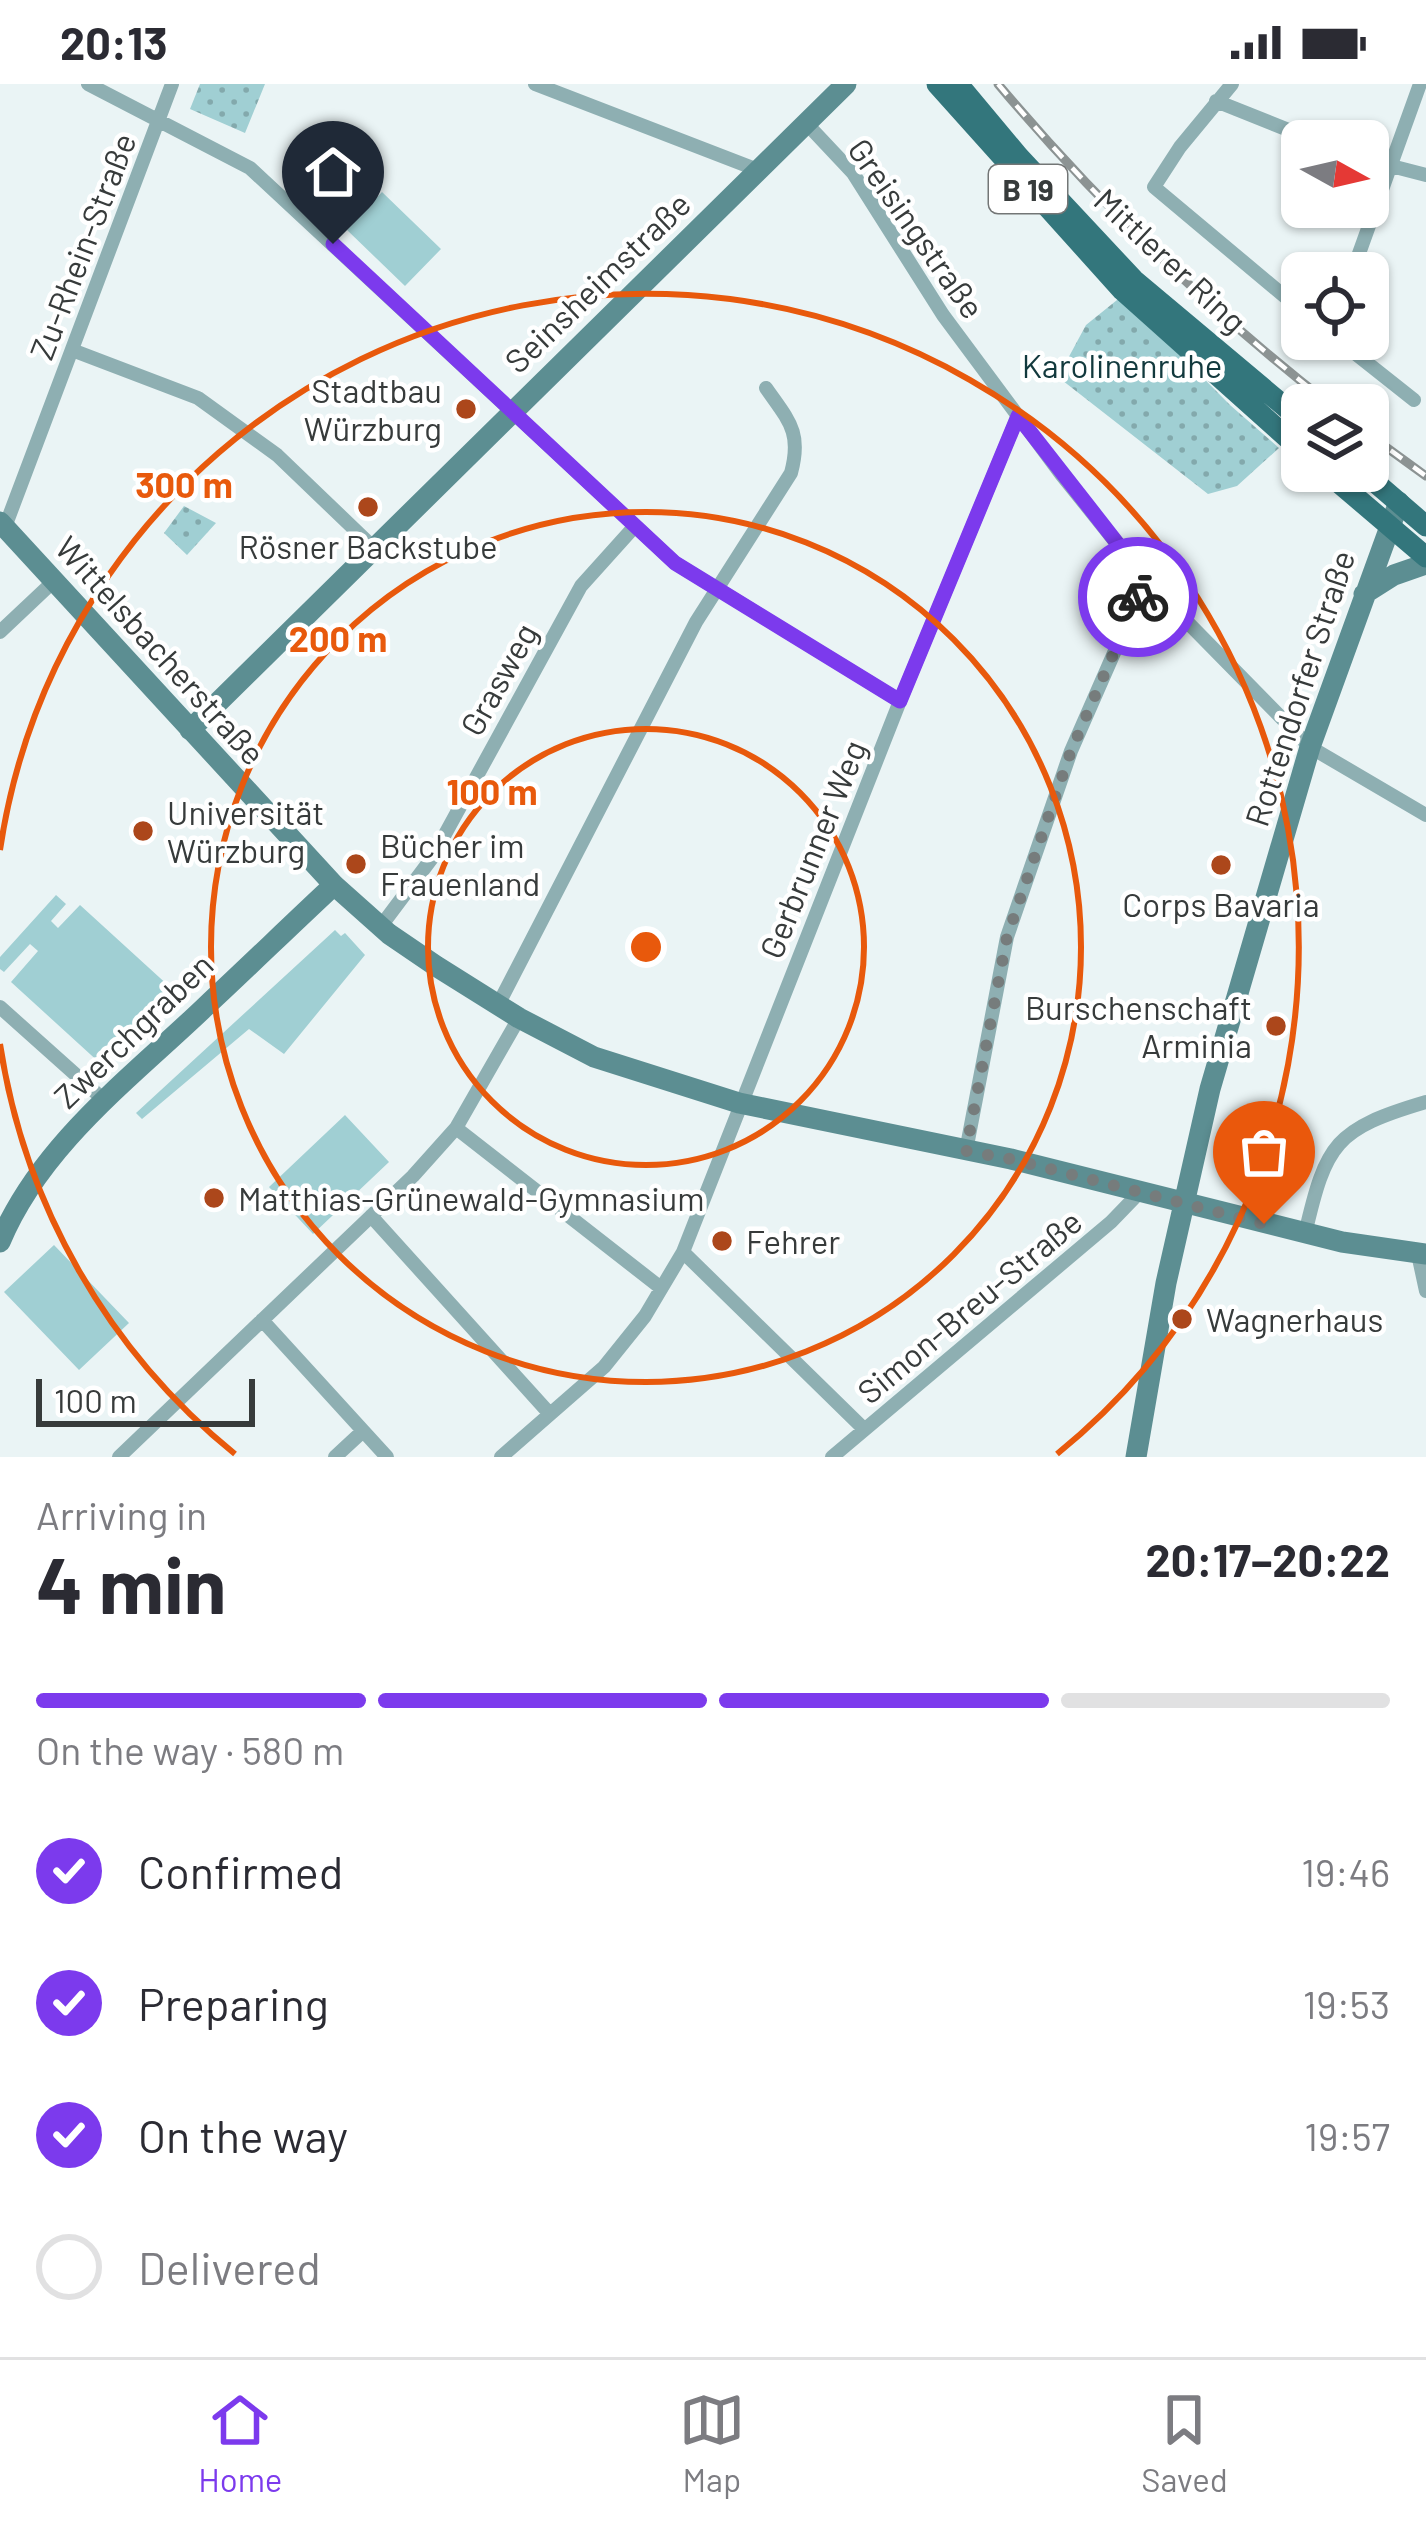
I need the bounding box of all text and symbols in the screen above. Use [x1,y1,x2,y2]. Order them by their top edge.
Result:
text: 20:13 [60,15,167,69]
north arrow [1281,120,1389,228]
map controls [1281,120,1389,492]
pin [282,121,384,244]
street label: Zu-Rhein-Straße [20,127,144,365]
street label: Greisingstraße [840,130,994,326]
icon: home [300,139,366,205]
road number: B 19 [989,165,1067,213]
street label: Mittlerer Ring [1087,179,1255,341]
street label: Seinsheimstraße [496,183,698,381]
button: locate [1281,252,1389,360]
park label: Karolinenruhe [1022,345,1222,385]
place label: Stadtbau Würzburg [304,370,442,448]
button: layers [1281,384,1389,492]
marker: Stadtbau Würzburg [453,396,479,422]
text: 300 m [135,462,233,505]
marker: Rösner Backstube [355,494,381,520]
place label: Rösner Backstube [238,526,498,566]
street label: Wittelsbacherstraße [48,527,274,773]
courier [1078,537,1198,657]
street label: Rottendorfer Straße [1236,545,1362,831]
icon: bike [1105,564,1171,630]
text: 200 m [289,616,387,659]
street label: Grasweg [451,616,545,742]
street label: Gerbrunner Weg [750,734,874,964]
text: 100 m [446,769,538,812]
place label: Universität Würzburg [167,792,324,870]
marker: Universität Würzburg [130,818,156,844]
place label: Bücher im Frauenland [380,825,540,903]
marker: Bücher im Frauenland [343,851,369,877]
marker: Corps Bavaria [1208,852,1234,878]
place label: Corps Bavaria [1122,884,1320,924]
centre of rings [625,926,667,968]
street label: Zwerchgraben [45,944,221,1116]
place label: Burschenschaft Arminia [1025,987,1252,1065]
marker: Burschenschaft Arminia [1263,1013,1289,1039]
pin [1213,1101,1315,1224]
icon: bag [1231,1119,1297,1185]
place label: Matthias-Grünewald-Gymnasium [238,1178,705,1218]
marker: Matthias-Grünewald-Gymnasium [201,1185,227,1211]
street label: Simon-Breu-Straße [849,1201,1089,1411]
place label: Fehrer [746,1221,840,1261]
marker: Fehrer [709,1228,735,1254]
place label: Wagnerhaus [1206,1299,1383,1339]
marker: Wagnerhaus [1169,1306,1195,1332]
scale bar [36,1373,255,1426]
text: 100 m [54,1380,137,1420]
text: Arriving in [36,1491,207,1538]
text: 20:17–20:22 [1145,1532,1390,1586]
text: 4 min [36,1536,226,1630]
text: On the way · 580 m [36,1726,344,1773]
icon: check [36,1838,102,1904]
text: Confirmed [138,1844,343,1898]
text: 19:46 [1301,1848,1390,1895]
icon: check [36,1970,102,2036]
text: Preparing [138,1976,329,2030]
text: 19:53 [1303,1980,1390,2027]
icon: check [36,2102,102,2168]
text: On the way [138,2108,348,2162]
text: 19:57 [1304,2112,1390,2159]
text: Delivered [138,2240,321,2294]
tab: Home [198,2387,282,2499]
tab: Map [679,2387,745,2499]
tab: Saved [1141,2387,1228,2499]

